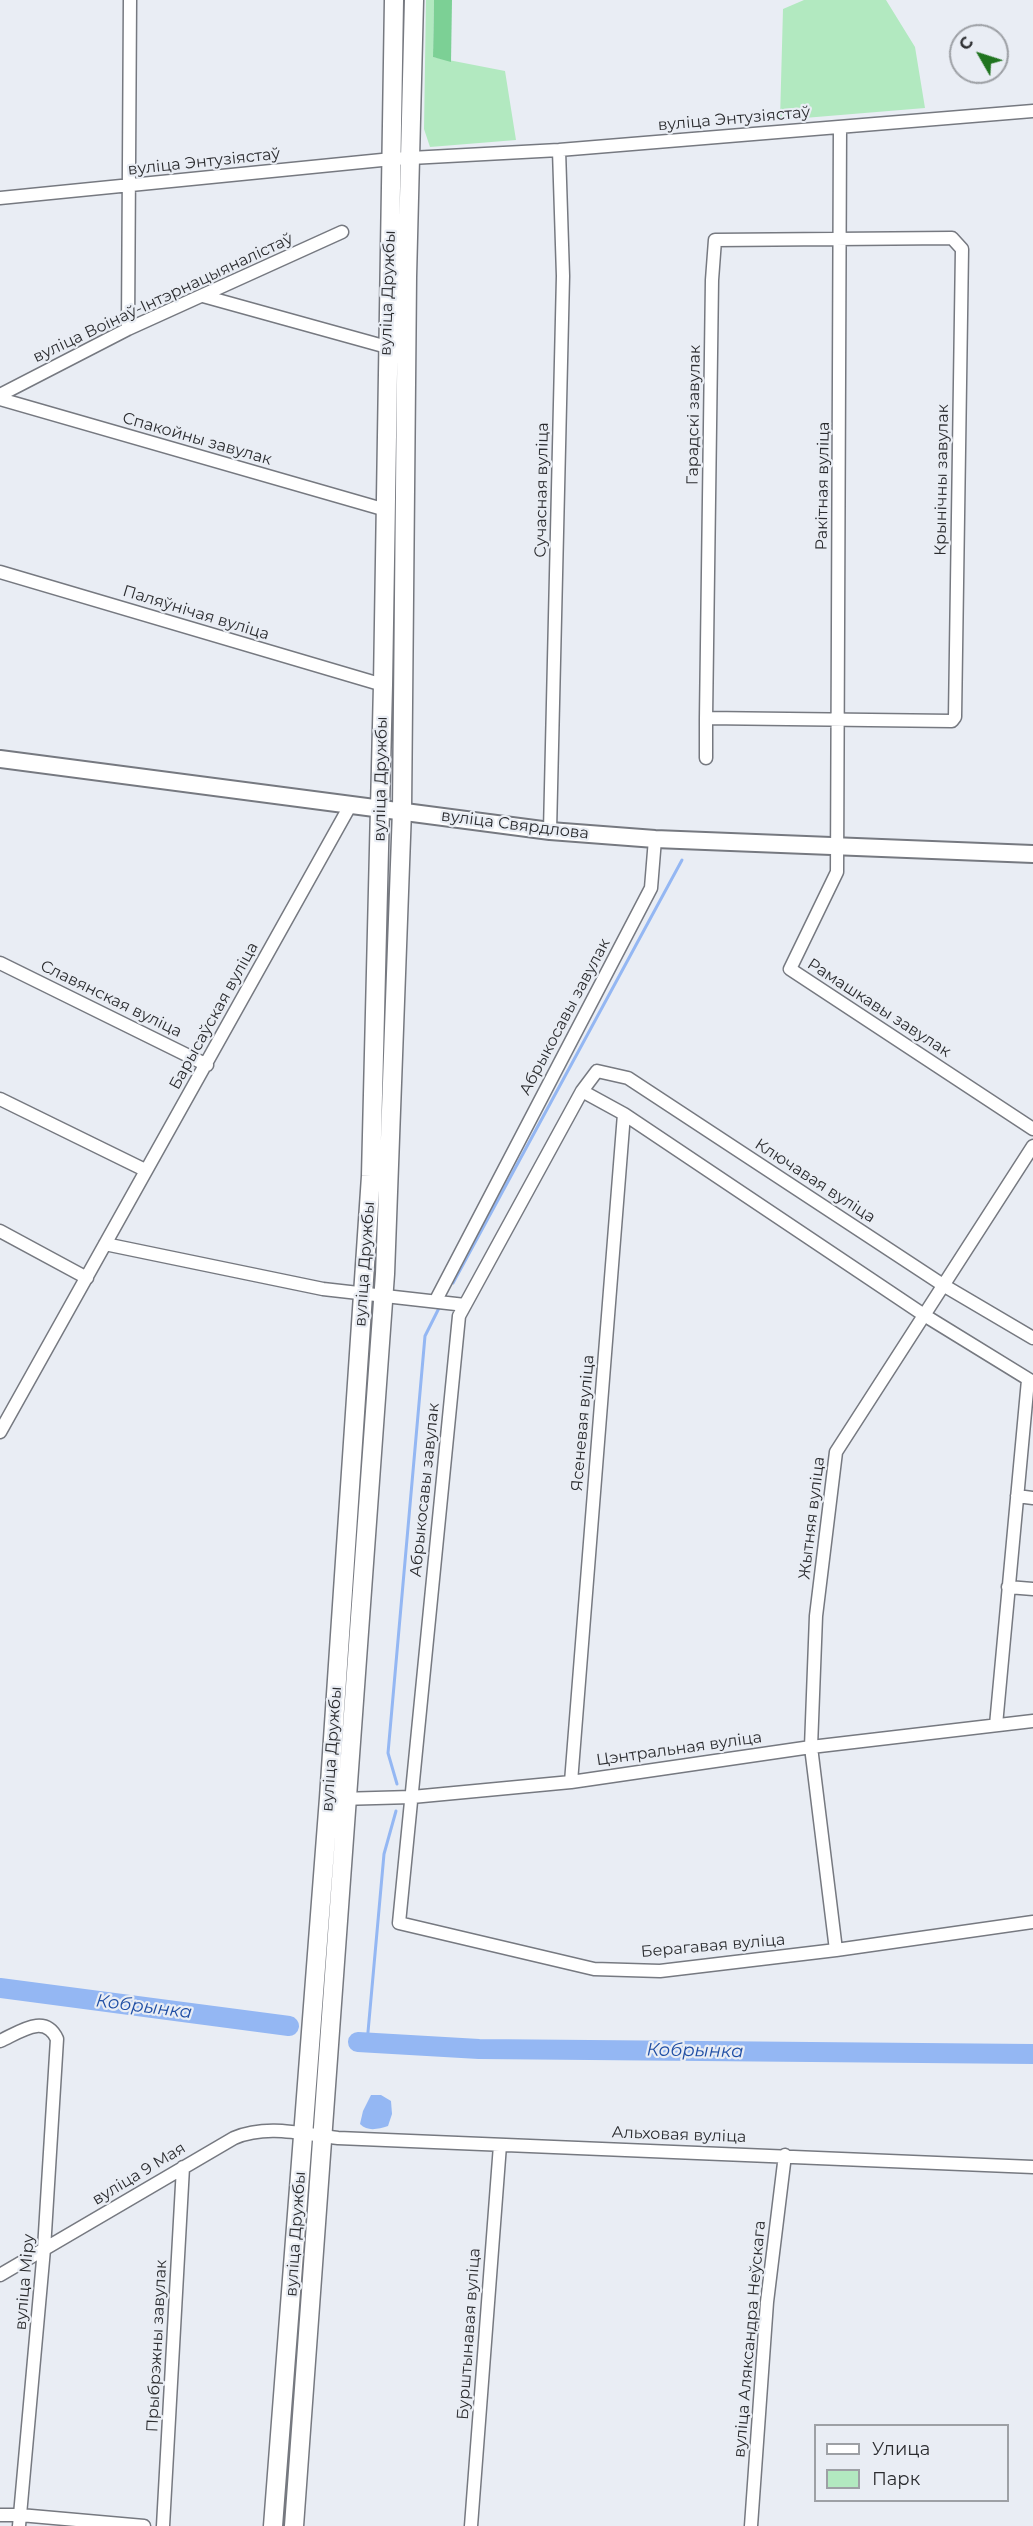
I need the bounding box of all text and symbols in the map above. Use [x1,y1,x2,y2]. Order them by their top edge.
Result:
north arrow [949,24,1009,84]
text: С [955,33,977,54]
street label: вуліца Энтузіястаў [657,103,811,135]
street label: вуліца Энтузіястаў [127,144,281,180]
street label: вуліца Воінаў-Інтэрнацыяналістаў [30,229,296,367]
street label: вуліца Дружбы [376,230,400,356]
street label: Гарадскі завулак [683,345,705,485]
street label: Крынічны завулак [931,404,953,556]
street label: Спакойны завулак [120,409,274,469]
street label: Ракітная вуліца [812,421,834,551]
street label: Сучасная вуліца [531,422,553,558]
street label: Паляўнічая вуліца [120,582,272,644]
street label: вуліца Дружбы [370,716,392,842]
street label: вуліца Свярдлова [440,806,590,844]
street label: Абрыкосавы завулак [516,935,614,1099]
street label: Барысаўская вуліца [165,939,263,1093]
street label: Рамашкавы завулак [804,954,954,1062]
street label: Славянская вуліца [37,956,185,1042]
street label: Ключавая вуліца [751,1135,879,1227]
street label: вуліца Дружбы [351,1201,379,1327]
street label: Ясеневая вуліца [567,1354,599,1492]
street label: Абрыкосавы завулак [406,1402,444,1578]
street label: Жытняя вуліца [795,1456,829,1580]
street label: вуліца Дружбы [318,1686,346,1812]
street label: Цэнтральная вуліца [595,1728,763,1770]
street label: Берагавая вуліца [640,1930,786,1962]
water label: Кобрынка [95,1990,193,2024]
water label: Кобрынка [646,2039,744,2063]
street label: Альховая вуліца [611,2123,747,2147]
street label: вуліца 9 Мая [89,2139,189,2209]
street label: вуліца Дружбы [282,2171,310,2297]
street label: вуліца Аляксандра Неўскага [730,2220,770,2458]
street label: вуліца Міру [11,2233,39,2331]
street label: Бурштынавая вуліца [453,2247,485,2421]
street label: Прыбрэжны завулак [143,2259,171,2433]
legend [814,2424,1009,2502]
text: Улица [872,2438,930,2460]
text: Парк [872,2468,920,2490]

